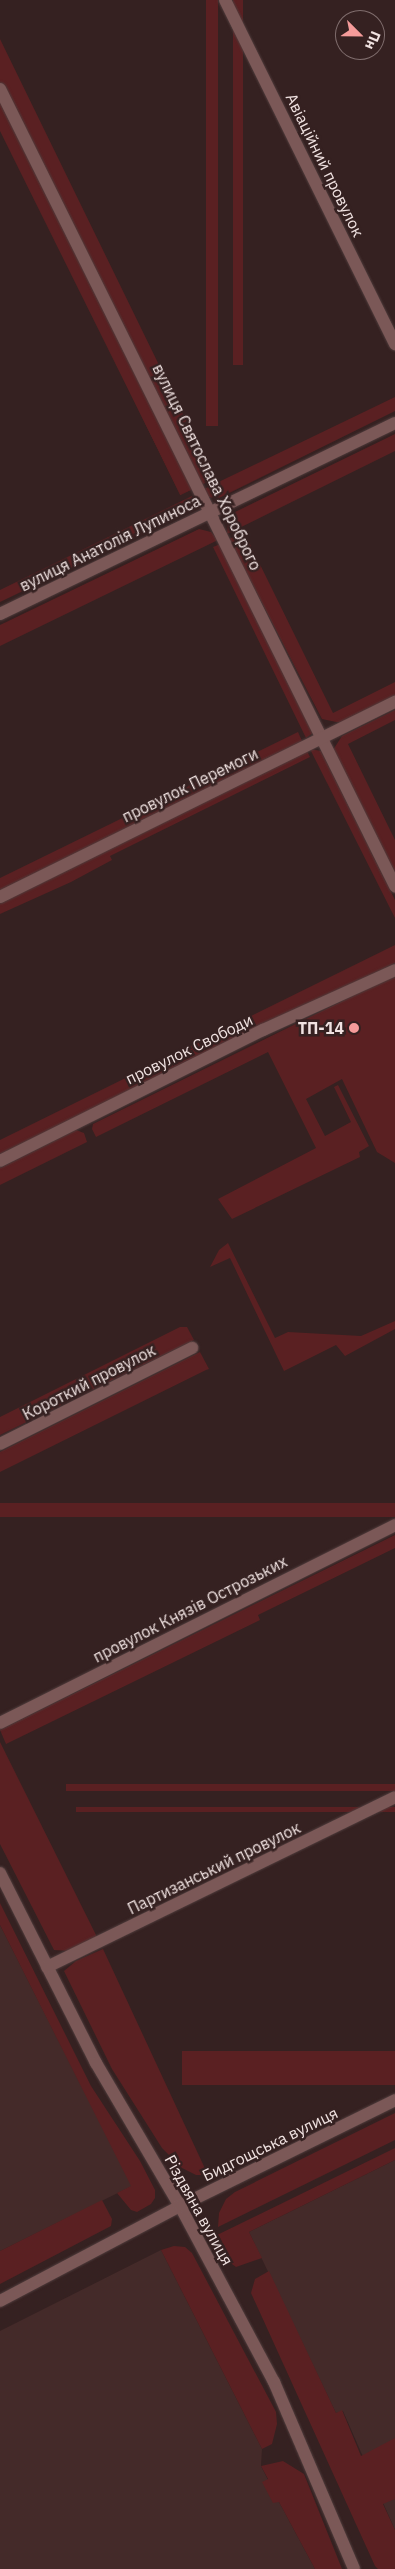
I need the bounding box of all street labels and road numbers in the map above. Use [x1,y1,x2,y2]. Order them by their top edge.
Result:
street label: Авіаційний провулок [282,90,368,240]
street label: вулиця Святослава Хороброго [149,361,265,573]
street label: вулиця Анатолія Лупиноса [16,491,204,595]
street label: провулок Перемоги [119,744,261,826]
street label: провулок Свободи [122,1010,256,1088]
street label: Короткий провулок [19,1340,159,1424]
street label: провулок Князів Острозьких [90,1552,290,1666]
street label: Партизанський провулок [124,1818,304,1918]
street label: Бидгощська вулиця [199,2103,341,2185]
street label: Різдвяна вулиця [161,2151,237,2269]

